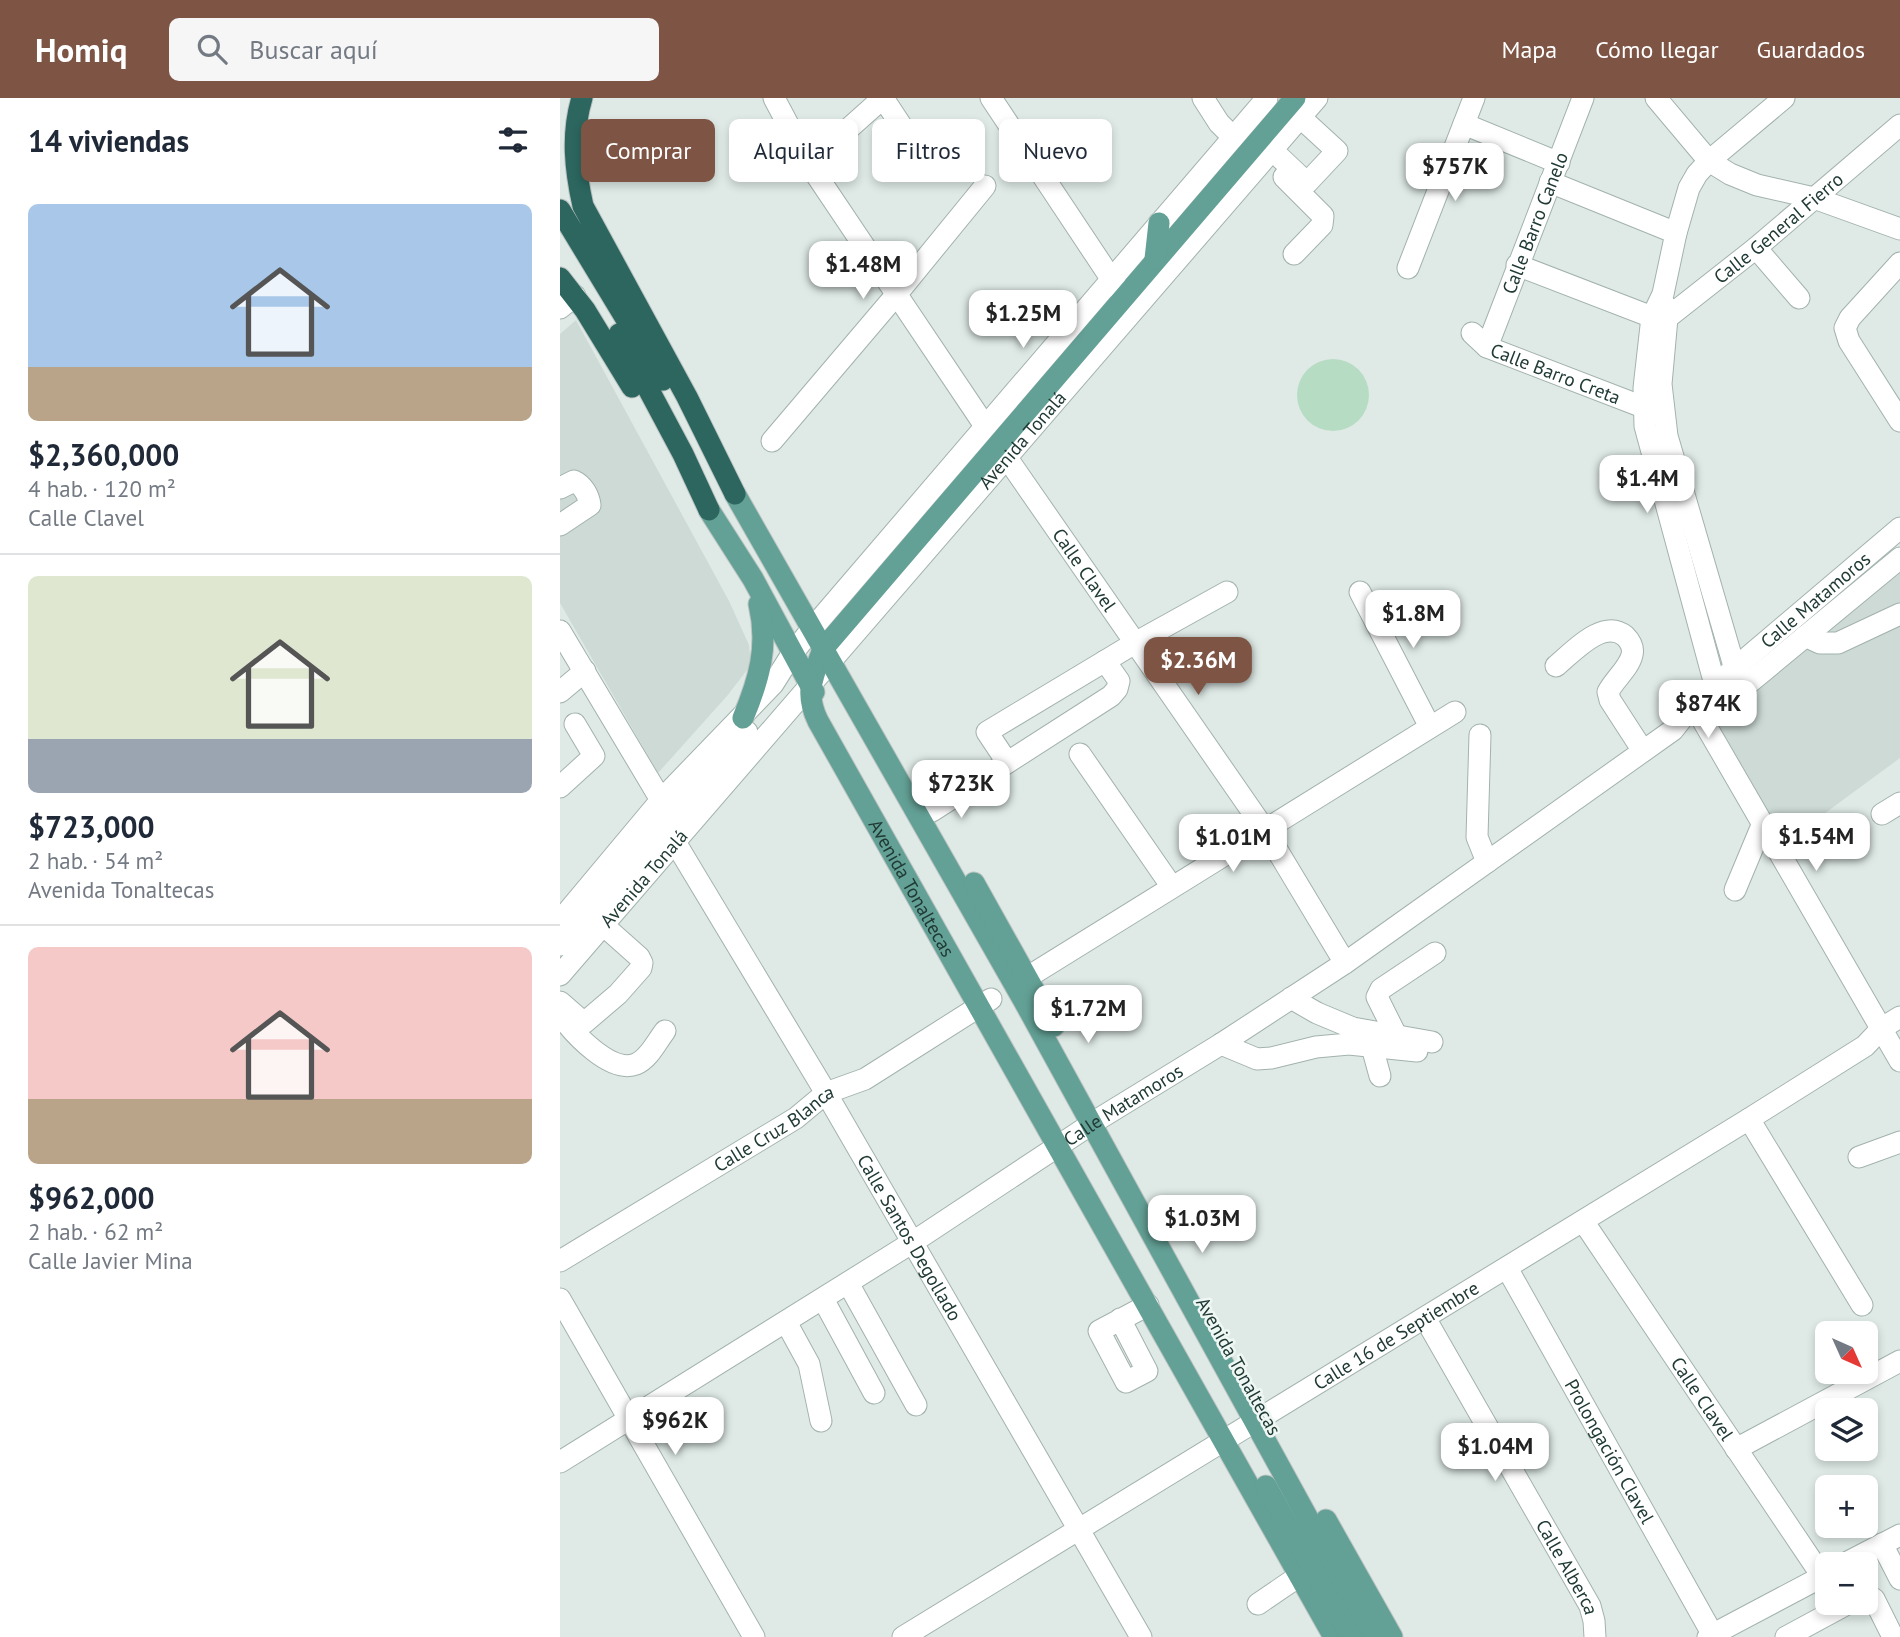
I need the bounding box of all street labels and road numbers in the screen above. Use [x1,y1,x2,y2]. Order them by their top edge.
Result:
street label: Calle Barro Canelo [1497,148,1573,297]
street label: Calle General Fierro [1709,167,1848,289]
street label: Calle Barro Creta [1487,338,1624,409]
street label: Avenida Tonalá [973,386,1071,494]
street label: Calle Clavel [1047,524,1122,616]
street label: Calle Matamoros [1756,547,1875,653]
street label: Avenida Tonaltecas [864,815,960,961]
street label: Avenida Tonalá [595,824,693,932]
street label: Calle Matamoros [1059,1058,1187,1151]
street label: Calle Cruz Blanca [709,1079,837,1177]
street label: Calle Santos Degollado [852,1150,967,1325]
street label: Calle 16 de Septiembre [1309,1275,1483,1395]
street label: Avenida Tonaltecas [1191,1293,1287,1439]
street label: Calle Clavel [1666,1352,1739,1445]
street label: Prolongación Clavel [1560,1375,1660,1528]
street label: Calle Alberca [1531,1515,1604,1617]

